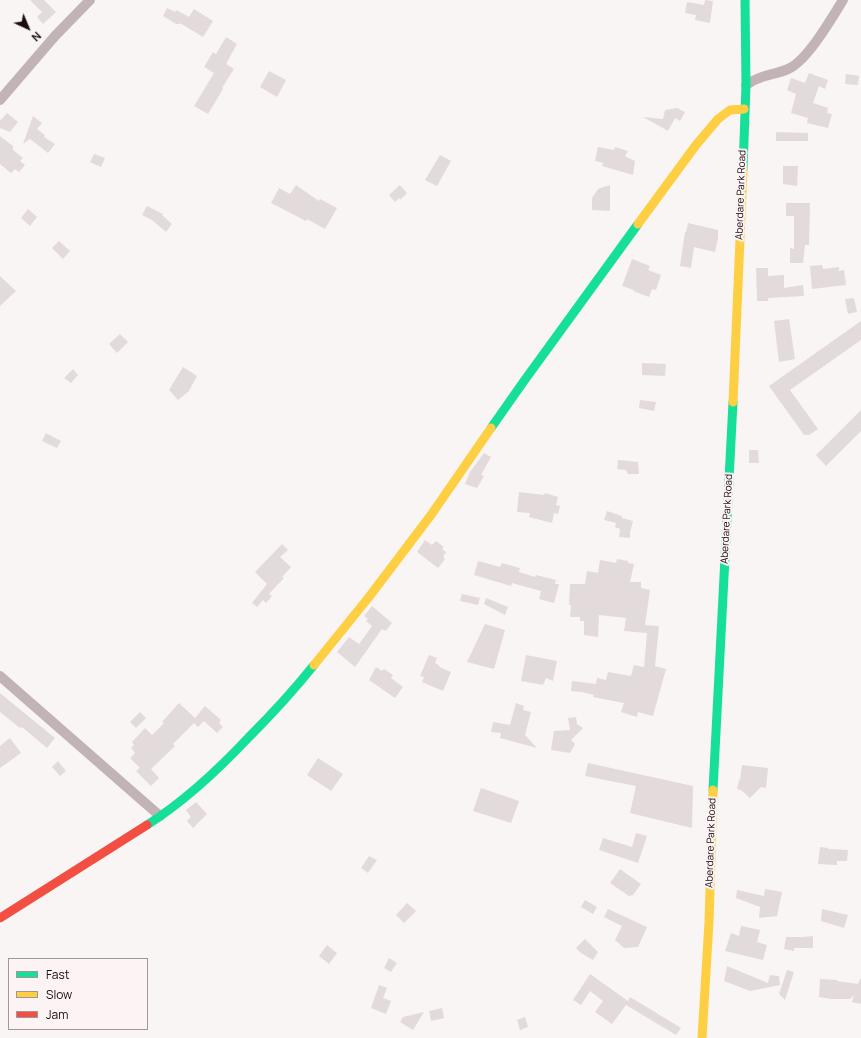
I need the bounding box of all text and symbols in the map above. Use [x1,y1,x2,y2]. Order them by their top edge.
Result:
north arrow [8,8,48,48]
text: N [29,29,45,45]
street label: Aberdare Park Road [733,150,749,240]
street label: Aberdare Park Road [719,474,735,564]
street label: Aberdare Park Road [703,798,719,888]
legend [8,958,148,1030]
text: Fast [46,966,70,983]
text: Slow [46,986,72,1003]
text: Jam [46,1006,68,1023]

